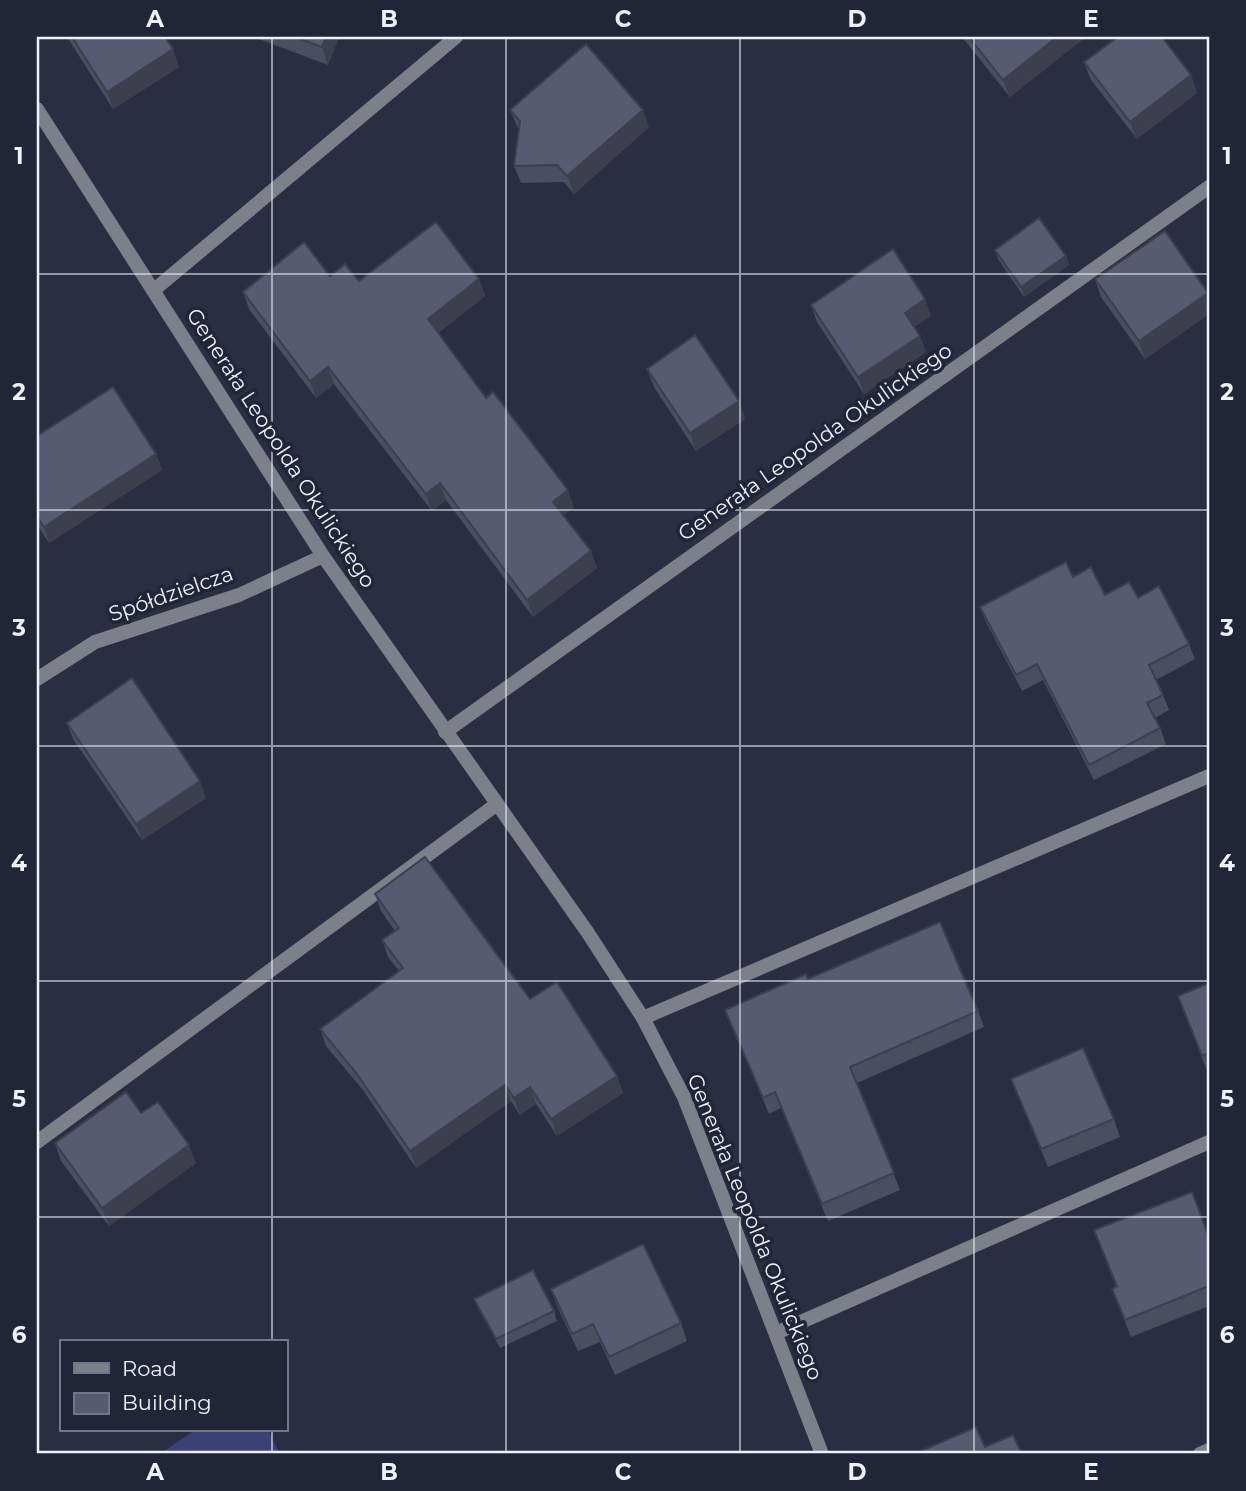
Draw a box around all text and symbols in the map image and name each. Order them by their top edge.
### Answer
text: A [145,5,164,33]
text: B [380,5,398,33]
text: C [615,5,632,33]
text: D [848,5,867,33]
text: E [1083,5,1099,33]
text: 1 [14,142,24,170]
text: 1 [1222,142,1232,170]
street label: Generała Leopolda Okulickiego [182,303,381,592]
street label: Generała Leopolda Okulickiego [673,337,956,546]
text: 2 [12,378,26,406]
text: 2 [1220,378,1234,406]
street label: Spółdzielcza [105,561,236,626]
text: 3 [11,614,26,642]
text: 3 [1219,614,1234,642]
text: 4 [11,849,27,877]
text: 4 [1219,849,1235,877]
street label: Generała Leopolda Okulickiego [682,1070,829,1384]
text: 5 [12,1085,26,1113]
text: 5 [1220,1085,1234,1113]
text: 6 [12,1321,27,1349]
text: 6 [1220,1321,1235,1349]
legend [60,1340,287,1432]
text: Road [122,1356,177,1381]
text: Building [122,1390,212,1415]
text: A [145,1458,164,1486]
text: B [380,1458,398,1486]
text: C [615,1458,632,1486]
text: D [848,1458,867,1486]
text: E [1083,1458,1099,1486]

